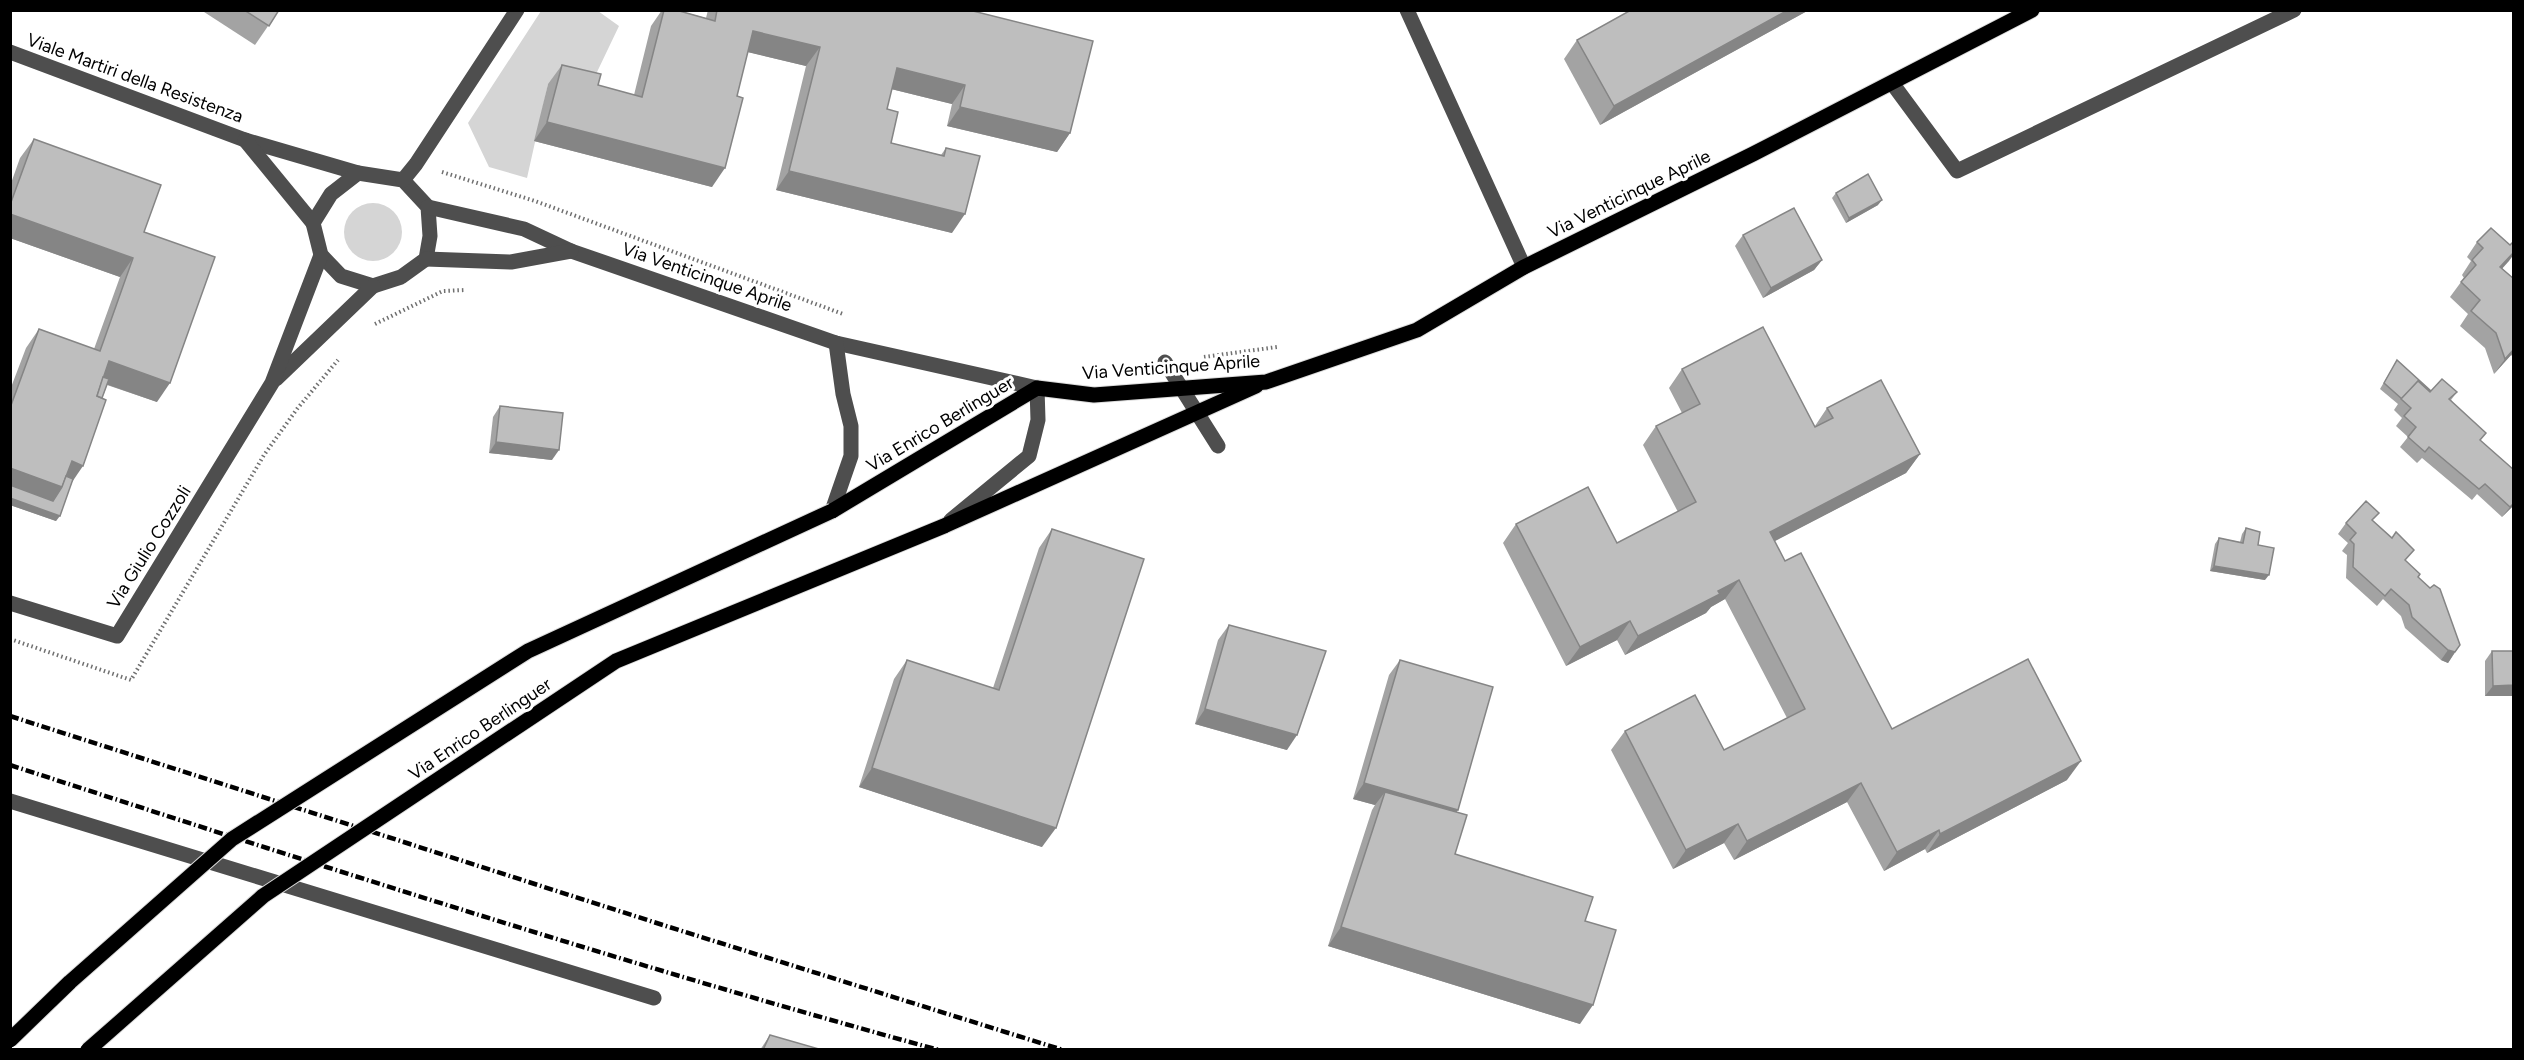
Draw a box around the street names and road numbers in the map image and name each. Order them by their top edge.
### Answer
street label: Viale Martiri della Resistenza [24,29,246,127]
street label: Via Venticinque Aprile [1544,145,1714,243]
street label: Via Venticinque Aprile [619,238,795,317]
street label: Via Venticinque Aprile [1081,350,1261,384]
street label: Via Enrico Berlinguer [863,371,1017,477]
street label: Via Giulio Cozzoli [102,481,196,613]
street label: Via Enrico Berlinguer [404,673,556,785]

